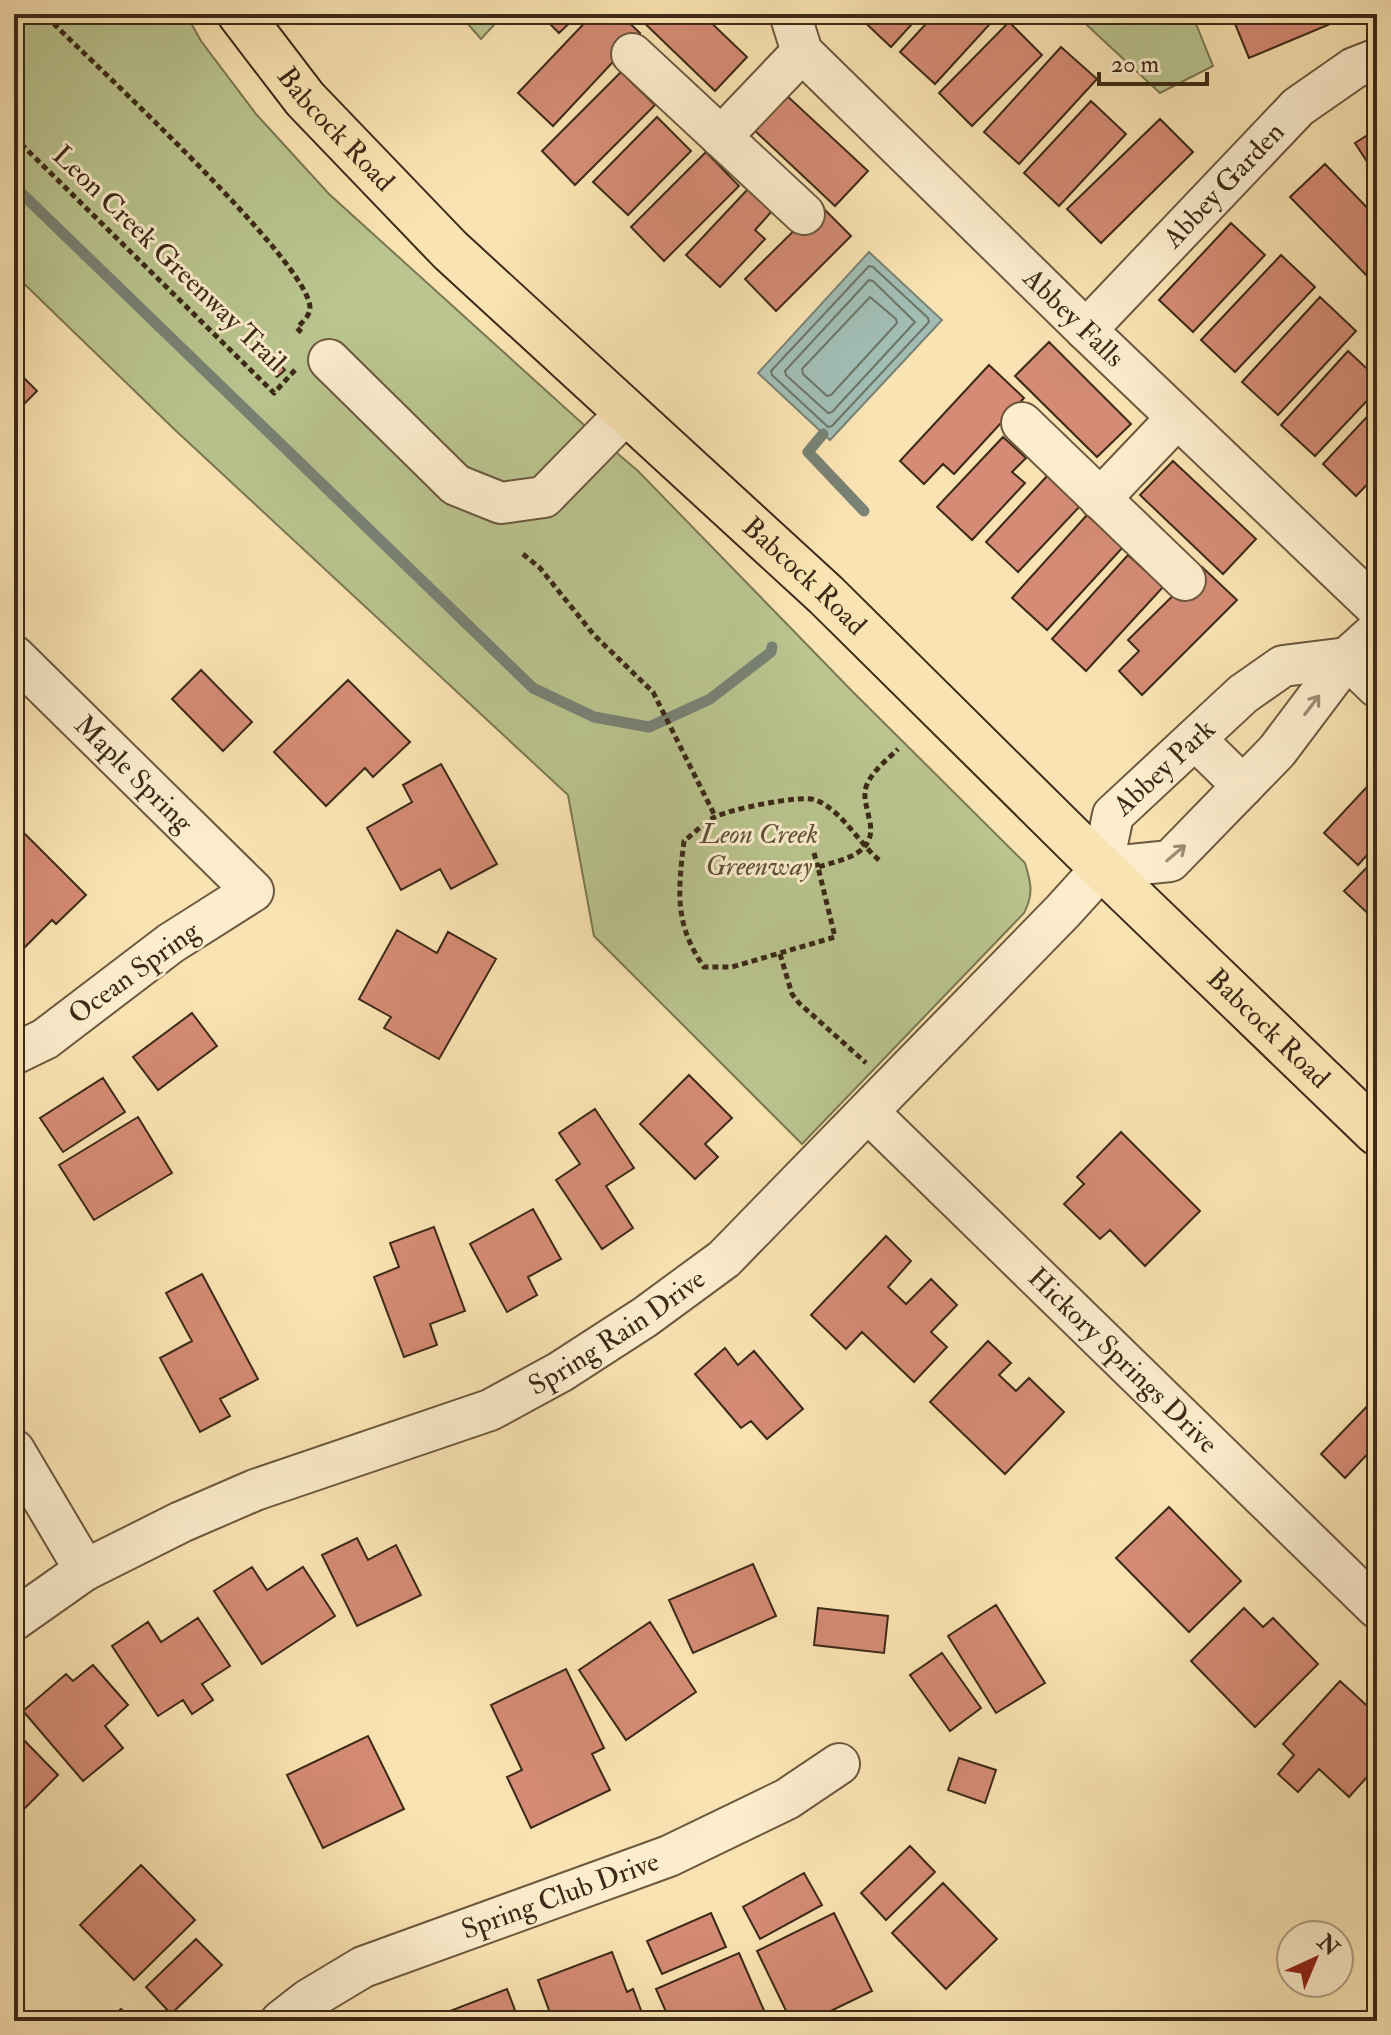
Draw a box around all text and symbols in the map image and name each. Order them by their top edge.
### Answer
scale bar [1099,36,1207,86]
text: 20 m [1111,49,1160,80]
street label: Babcock Road [269,60,402,199]
street label: Abbey Garden [1155,115,1292,256]
street label: Leon Creek Greenway Trail [45,138,293,380]
street label: Abbey Falls [1015,260,1132,375]
street label: Babcock Road [735,510,874,643]
one-way arrow [1304,695,1321,716]
street label: Maple Spring [67,708,201,841]
street label: Abbey Park [1105,711,1223,824]
park label: Leon Creek Greenway [699,817,818,884]
one-way arrow [1165,844,1186,863]
street label: Ocean Spring [62,913,207,1032]
street label: Babcock Road [1200,961,1337,1096]
street label: Hickory Springs Drive [1020,1260,1226,1461]
street label: Spring Rain Drive [522,1261,713,1403]
street label: Spring Club Drive [457,1844,664,1947]
north arrow [1275,1919,1355,1999]
text: N [1311,1928,1345,1962]

